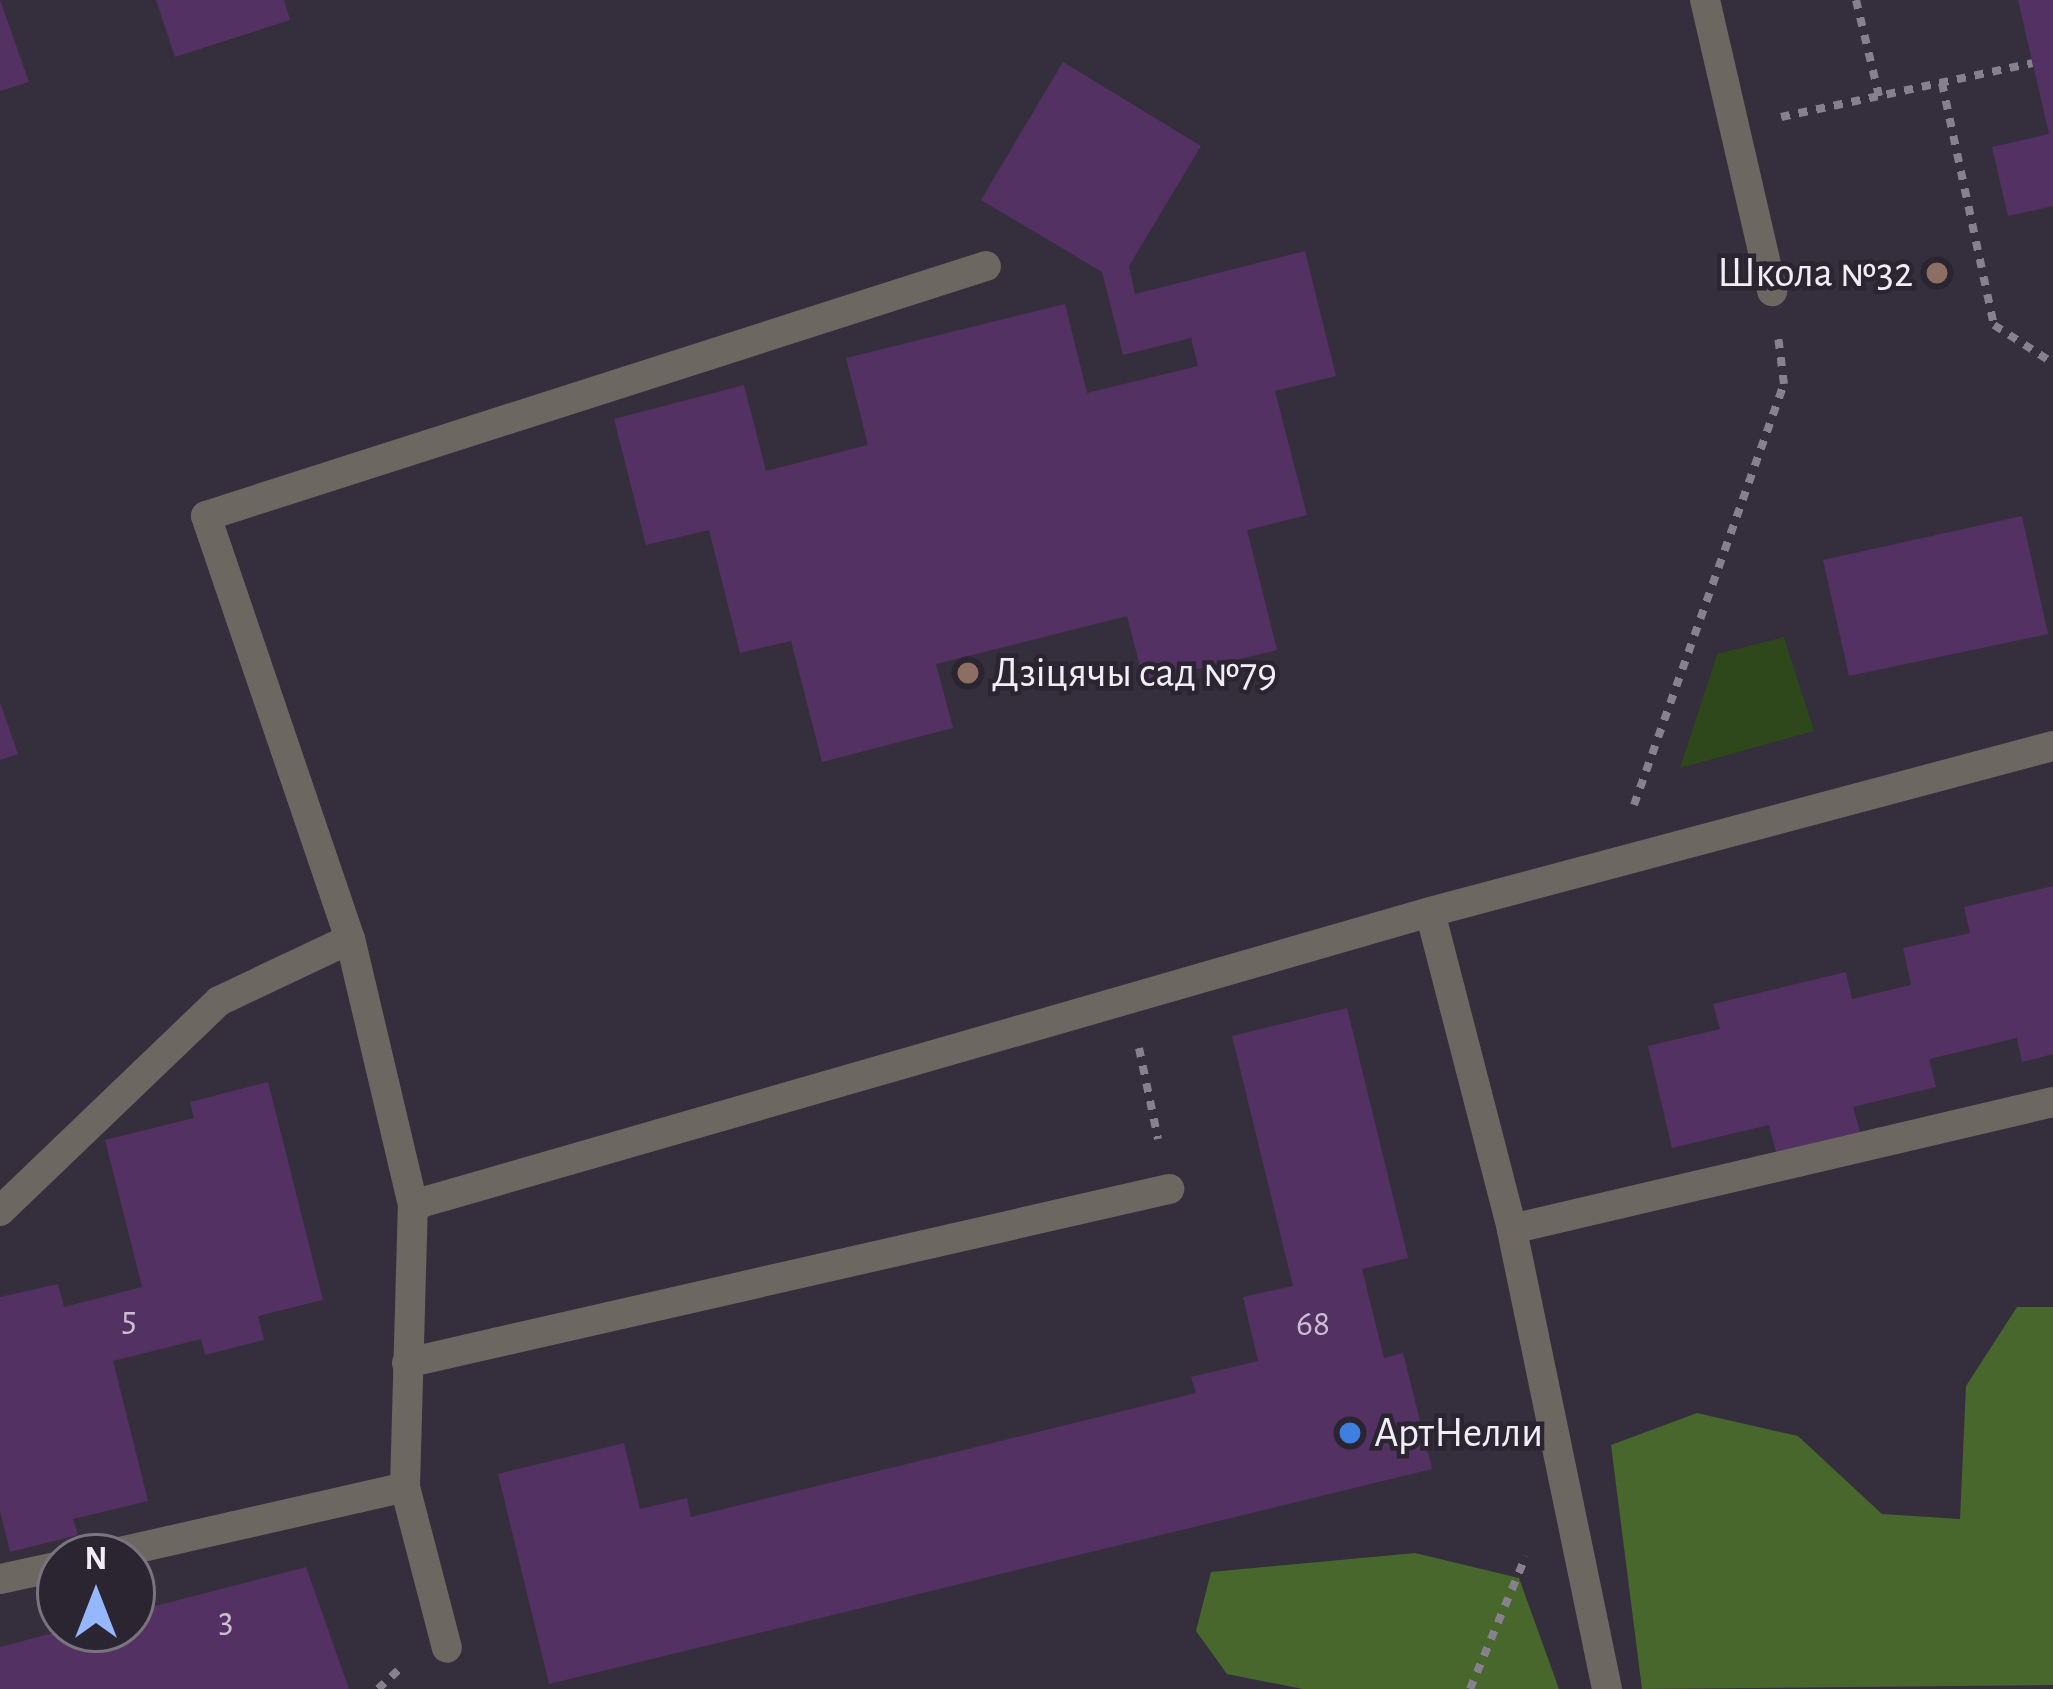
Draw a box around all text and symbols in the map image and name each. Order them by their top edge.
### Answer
place label: Школа №32 [1717,248,1913,298]
marker: Школа №32 [1924,260,1950,286]
place label: Дзіцячы сад №79 [992,648,1277,698]
marker: Дзіцячы сад №79 [955,660,981,686]
house number: 5 [121,1298,137,1342]
house number: 68 [1296,1303,1330,1347]
place label: АртНелли [1374,1408,1543,1458]
marker: АртНелли [1337,1420,1363,1446]
north arrow [36,1533,156,1653]
text: N [85,1543,107,1576]
house number: 3 [219,1599,233,1643]

